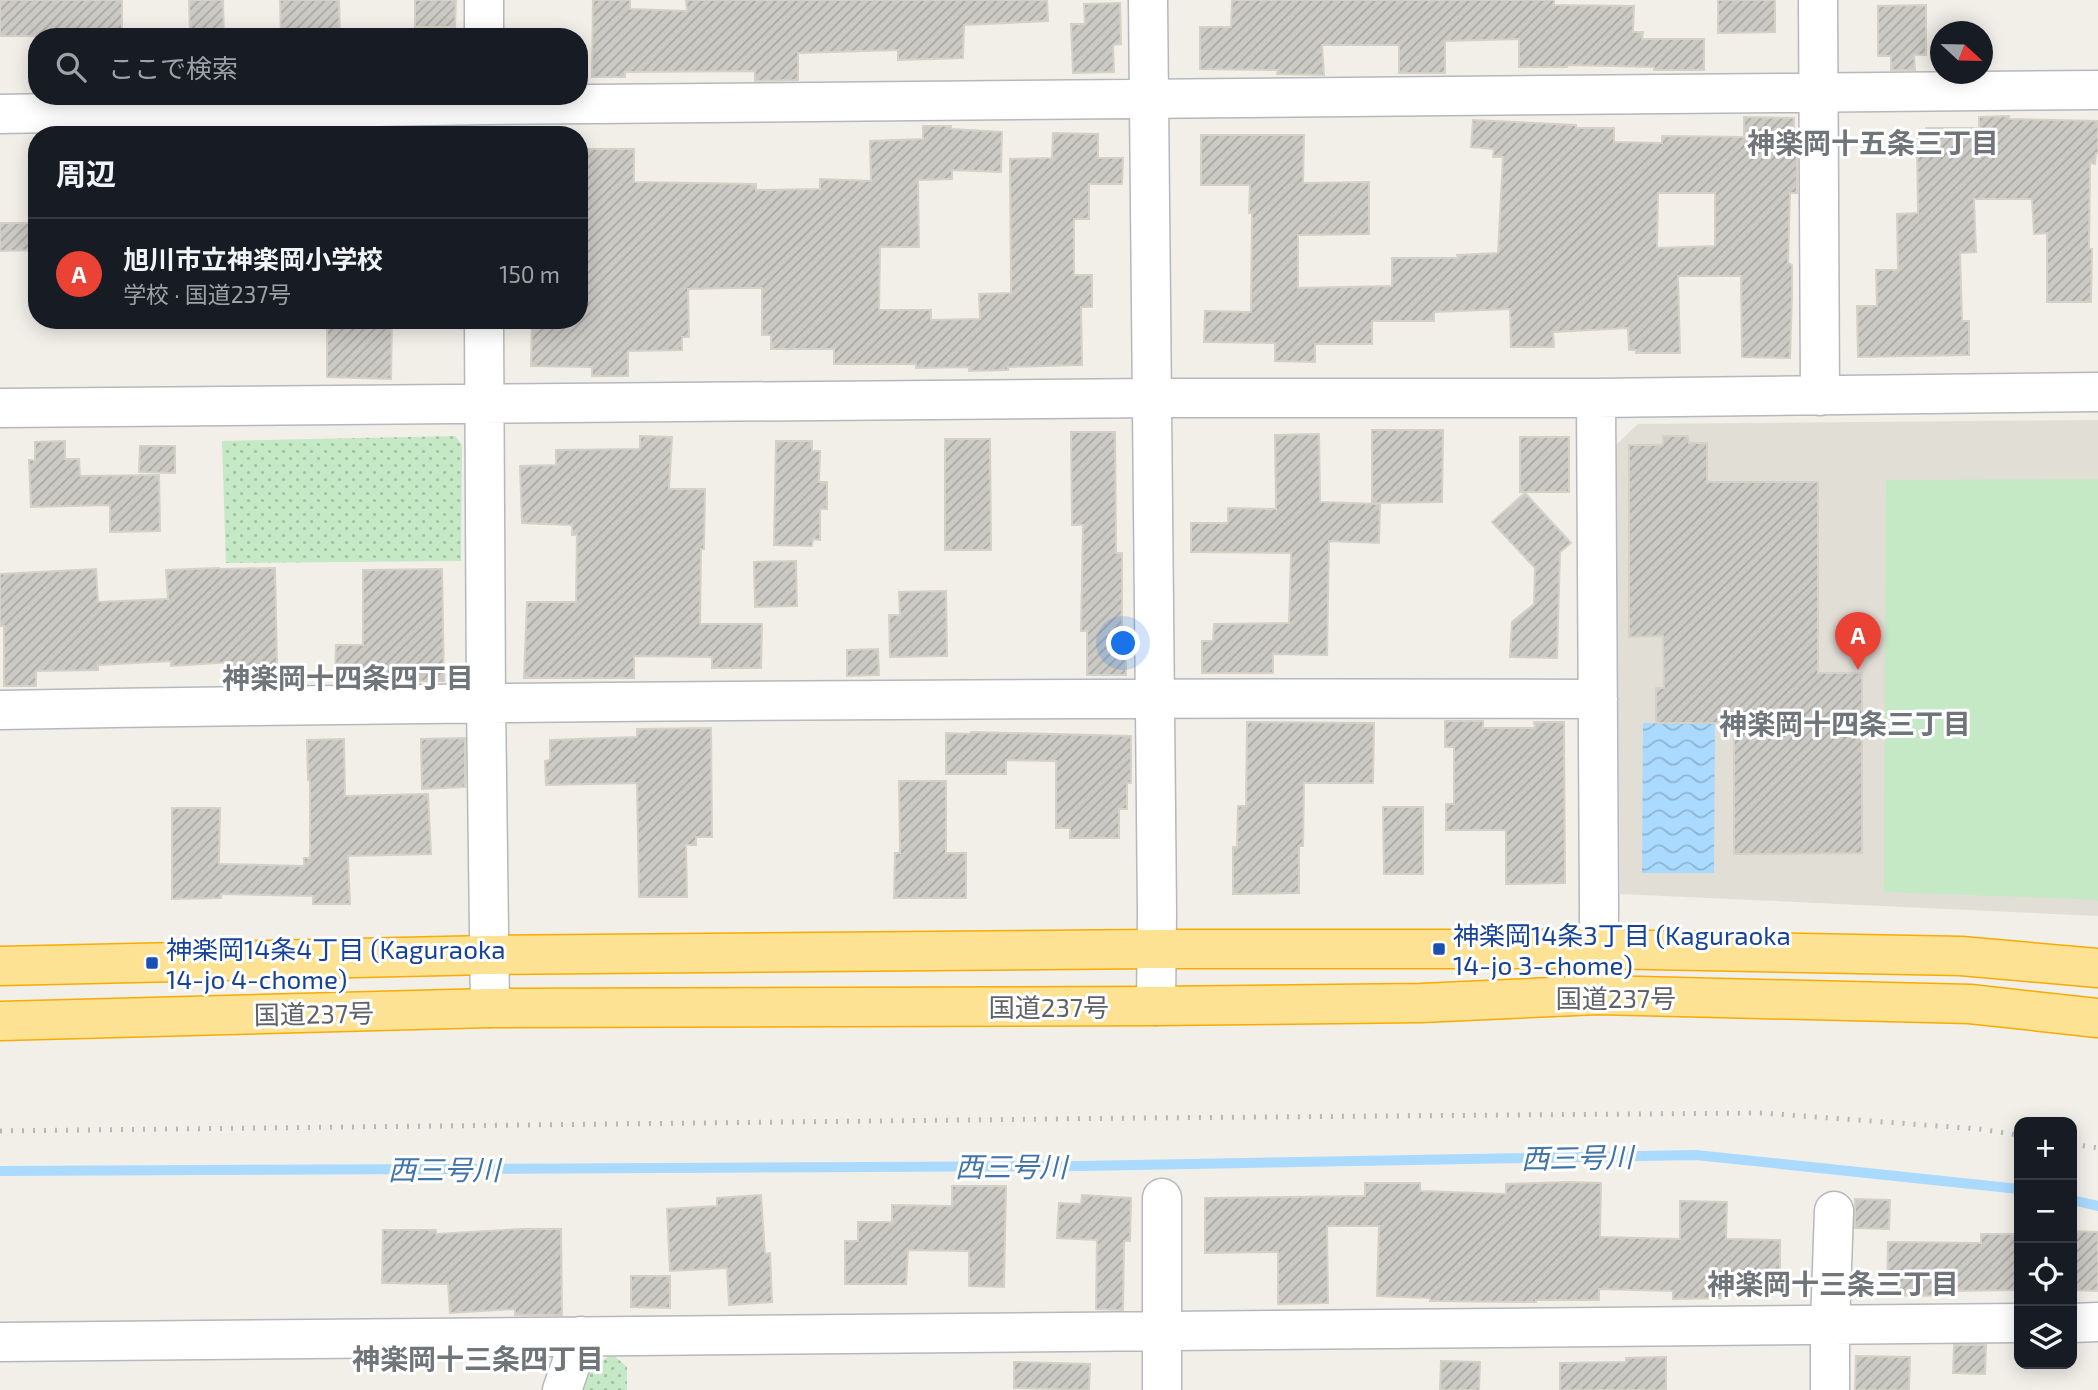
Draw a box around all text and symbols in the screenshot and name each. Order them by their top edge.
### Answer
north arrow [1930,21,1993,84]
search box [28,28,588,105]
icon: search [52,48,90,86]
text: ここで検索 [108,52,238,83]
district label: 神楽岡十五条三丁目 [1747,125,1999,159]
text: 周辺 [56,155,116,191]
text: 旭川市立神楽岡小学校 [123,243,383,274]
text: A [71,260,87,288]
text: 150 m [499,260,560,288]
text: 学校 · 国道237号 [123,280,291,308]
pin: A [1835,612,1881,670]
your location [1106,626,1140,660]
district label: 神楽岡十四条四丁目 [222,660,474,694]
district label: 神楽岡十四条三丁目 [1719,706,1971,740]
place label: 神楽岡14条3丁目 (Kaguraoka 14-jo 3-chome) [1453,919,1791,980]
place label: 神楽岡14条4丁目 (Kaguraoka 14-jo 4-chome) [166,933,505,994]
marker: 神楽岡14条3丁目 (Kaguraoka 14-jo 3-chome) [1431,941,1447,957]
marker: 神楽岡14条4丁目 (Kaguraoka 14-jo 4-chome) [144,955,160,971]
street label: 国道237号 [1556,982,1676,1013]
street label: 国道237号 [989,991,1109,1022]
street label: 国道237号 [254,996,374,1030]
map controls [2014,1117,2077,1369]
button: + [2014,1117,2077,1180]
water label: 西三号川 [1521,1139,1636,1175]
water label: 西三号川 [955,1149,1070,1183]
water label: 西三号川 [388,1152,503,1186]
button: − [2014,1180,2077,1243]
button: locate [2014,1243,2077,1306]
district label: 神楽岡十三条三丁目 [1707,1266,1959,1300]
button: layers [2014,1306,2077,1369]
district label: 神楽岡十三条四丁目 [352,1341,604,1375]

